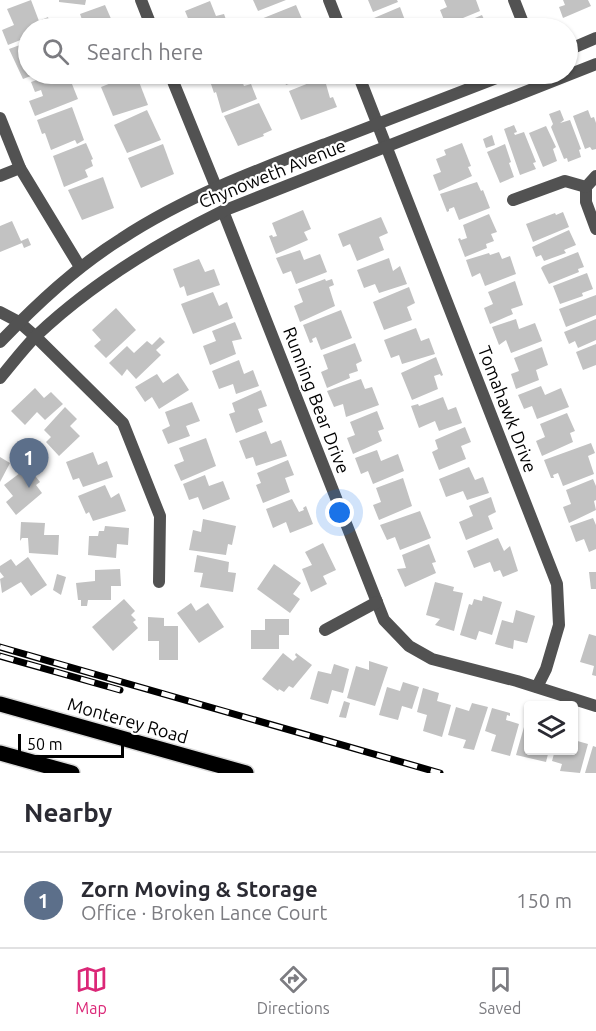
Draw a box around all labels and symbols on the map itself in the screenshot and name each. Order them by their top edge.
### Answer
street label: Chynoweth Avenue [196,134,348,212]
street label: Running Bear Drive [280,324,354,476]
street label: Tomahawk Drive [475,343,541,475]
pin: 1 [9,438,48,488]
your location [325,498,354,527]
street label: Monterey Road [65,693,191,747]
scale bar [18,731,124,758]

